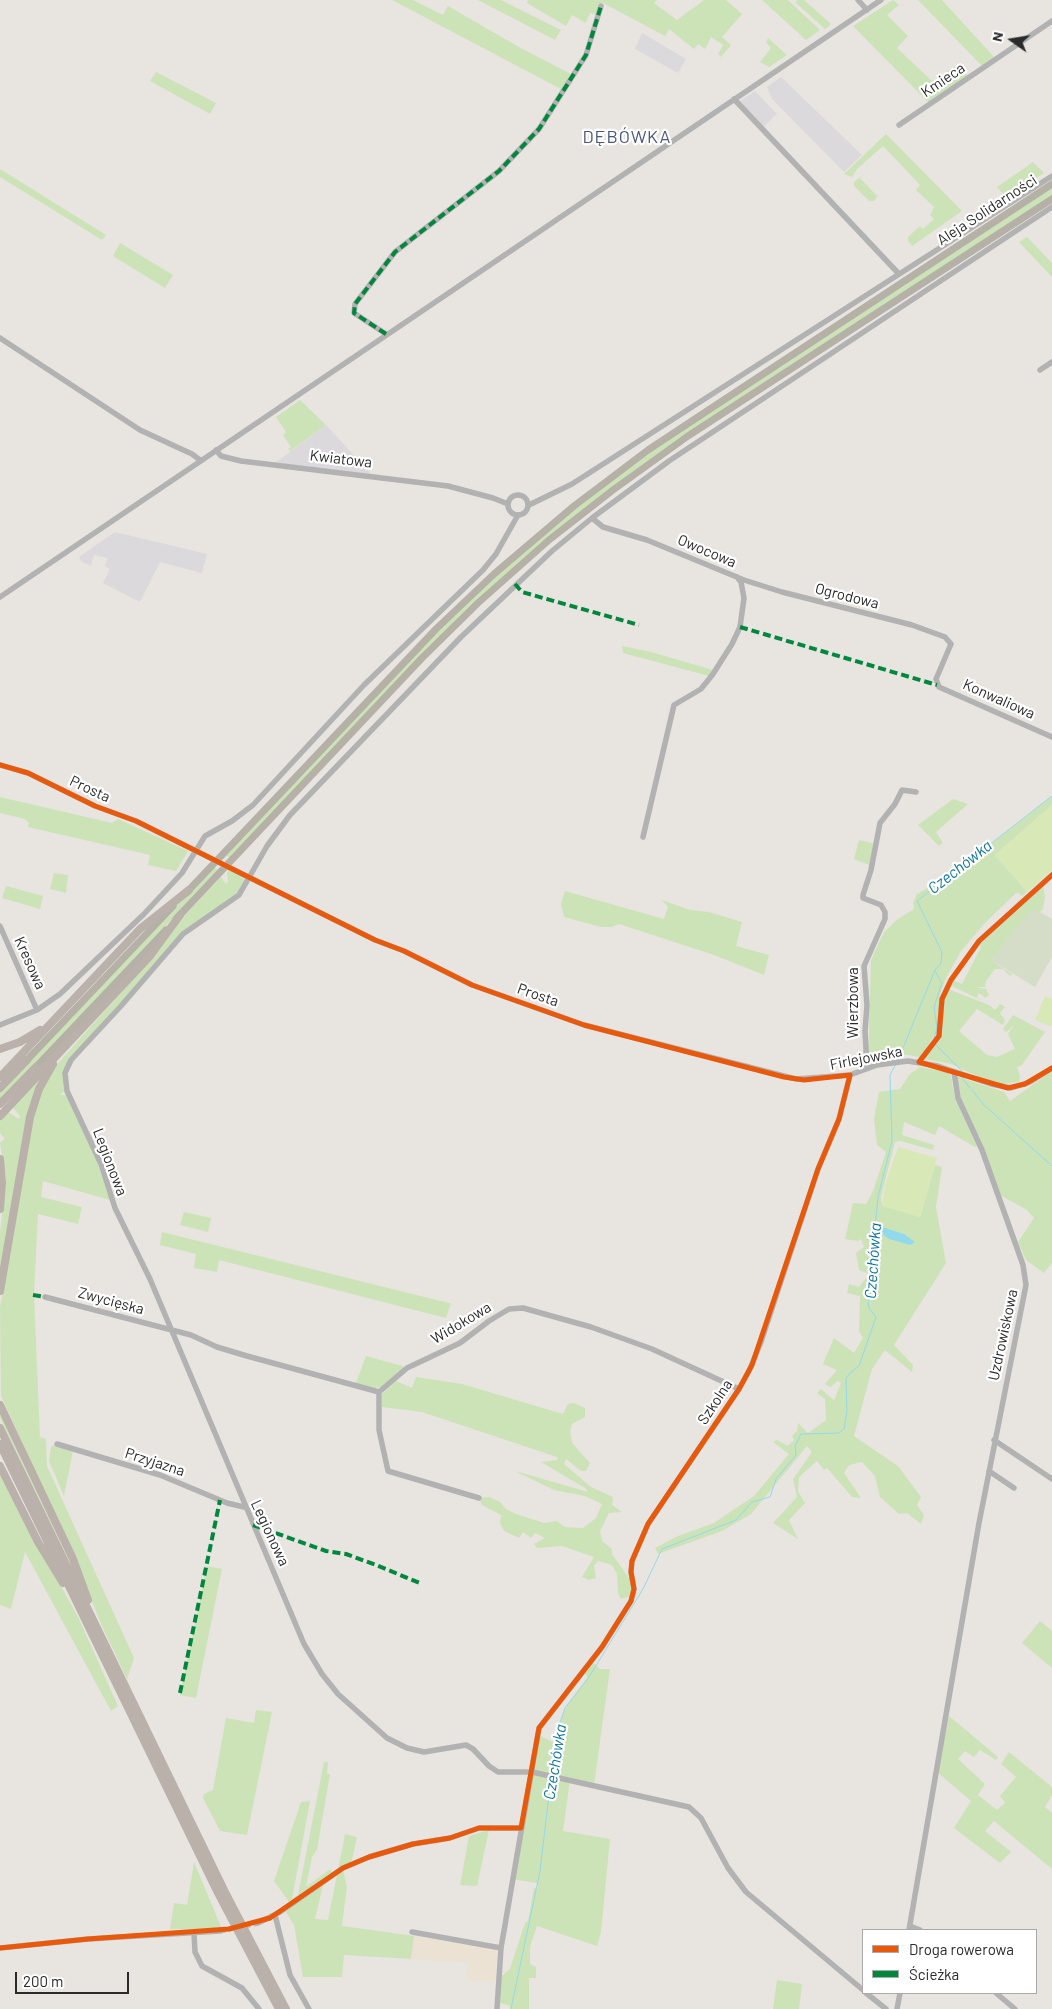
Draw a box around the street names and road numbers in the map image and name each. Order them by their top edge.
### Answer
street label: Kmieca [918,59,968,101]
street label: Aleja Solidarności [934,171,1040,249]
street label: Kwiatowa [309,446,373,472]
street label: Owocowa [675,531,739,571]
street label: Ogrodowa [813,579,881,613]
street label: Konwaliowa [960,675,1038,723]
street label: Prosta [67,772,113,806]
street label: Kresowa [10,934,50,992]
street label: Wierzbowa [844,967,862,1039]
street label: Prosta [515,980,561,1010]
street label: Firlejowska [828,1042,904,1074]
street label: Legionowa [89,1126,131,1198]
street label: Zwycięska [76,1284,146,1318]
street label: Uzdrowiskowa [985,1288,1021,1382]
street label: Widokowa [428,1298,494,1348]
street label: Szkolna [694,1376,736,1428]
street label: Przyjazna [123,1444,187,1480]
street label: Legionowa [247,1497,293,1569]

